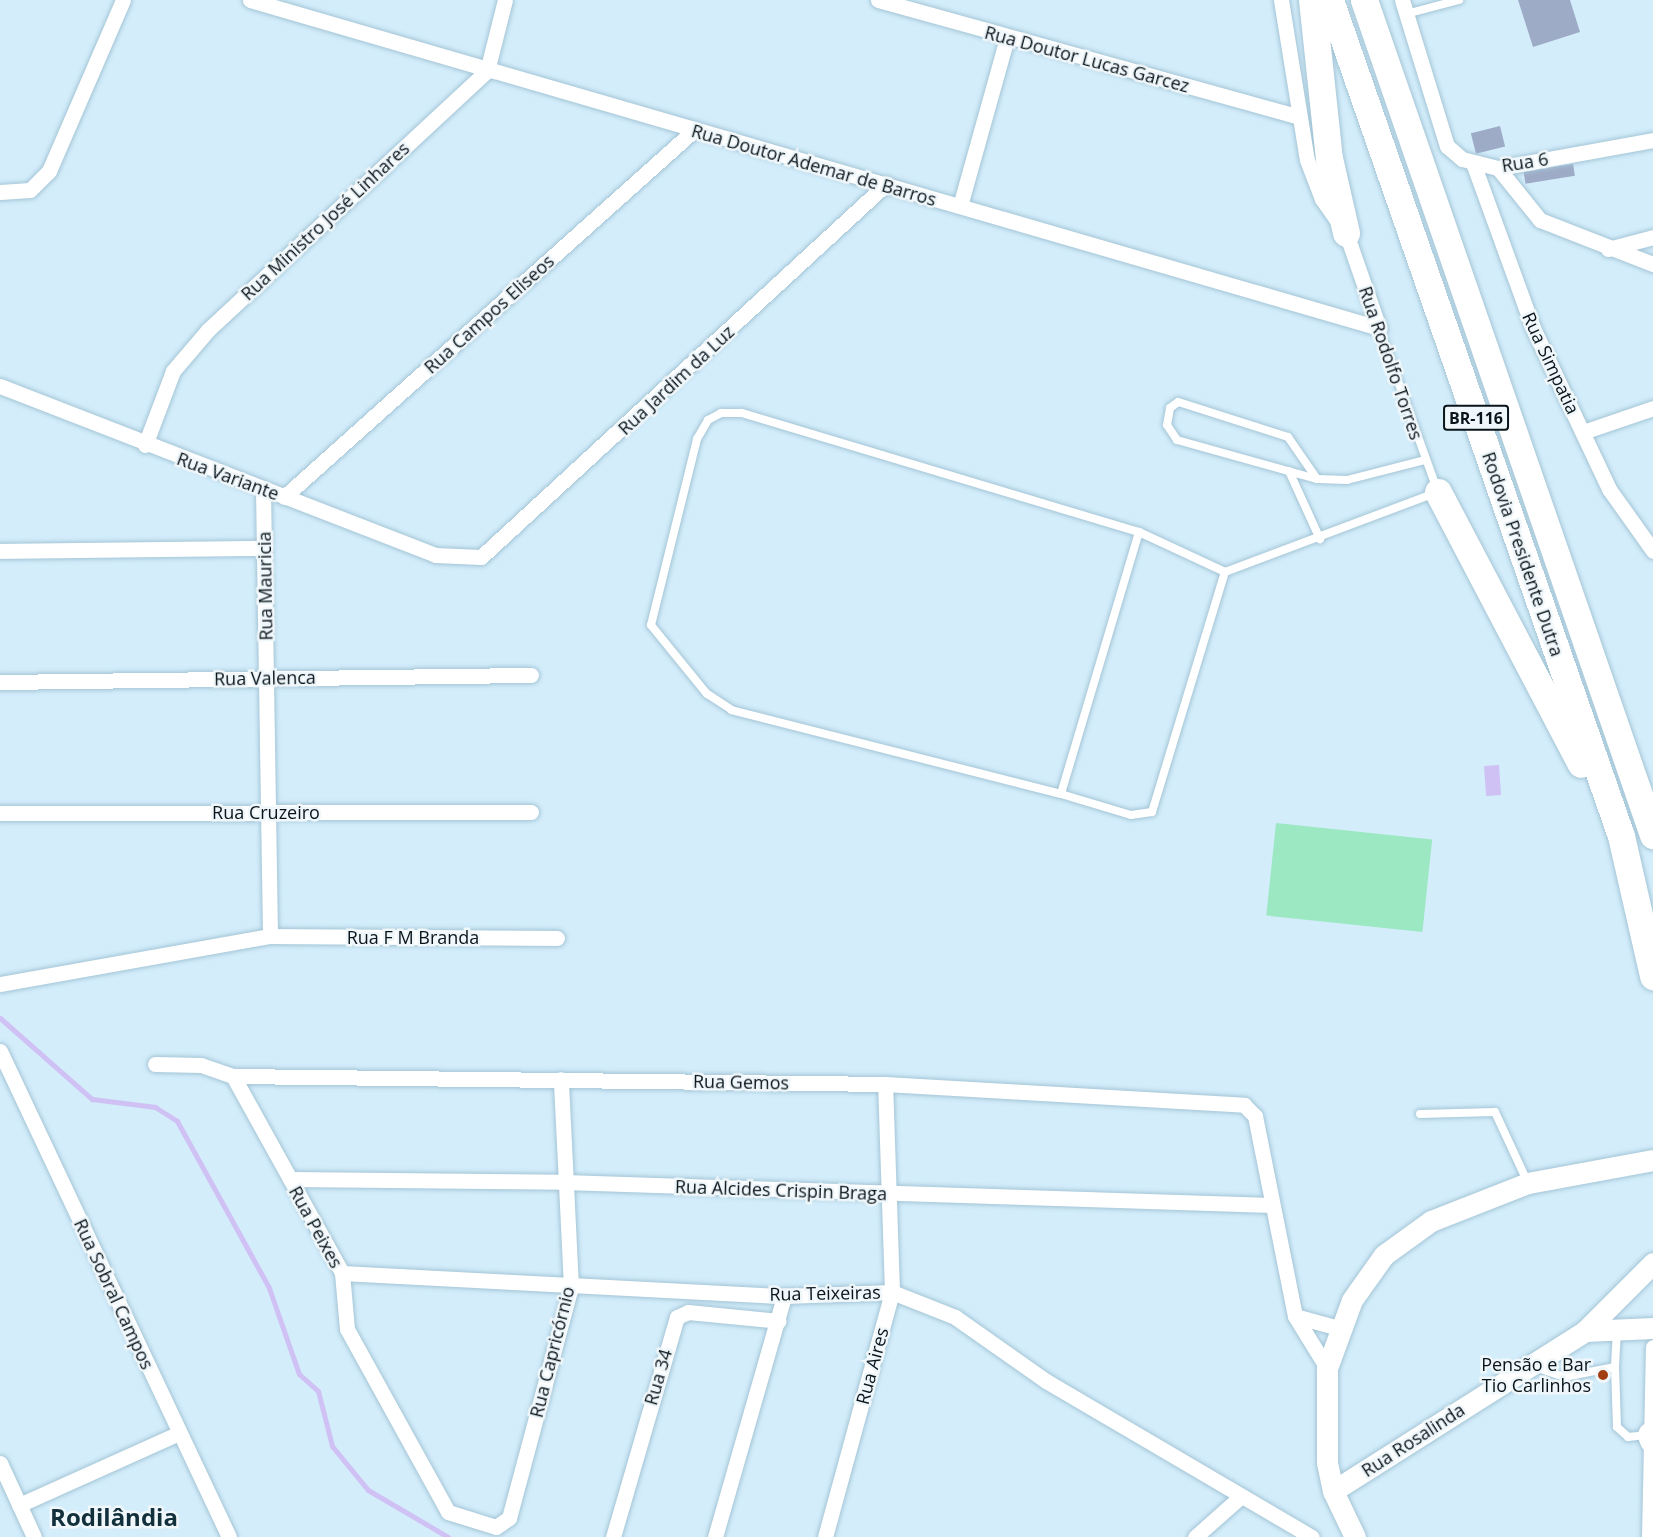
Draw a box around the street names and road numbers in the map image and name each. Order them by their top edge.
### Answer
street label: Rua Doutor Lucas Garcez [982,21,1192,97]
street label: Rua Doutor Ademar de Barros [689,120,939,210]
street label: Rua Ministro José Linhares [236,137,414,305]
street label: Rua 6 [1500,148,1550,176]
street label: Rua Campos Eliseos [420,250,558,378]
street label: Rua Rodolfo Torres [1355,283,1427,443]
street label: Rua Simpatia [1518,309,1584,417]
street label: Rua Jardim da Luz [614,321,738,439]
road number: BR-116 [1443,405,1509,431]
street label: Rua Variante [174,448,282,504]
street label: Rodovia Presidente Dutra [1478,449,1568,659]
street label: Rua Mauricia [253,531,277,641]
street label: Rua Valenca [214,666,316,690]
street label: Rua Cruzeiro [212,801,320,823]
street label: Rua F M Branda [347,926,479,948]
street label: Rua Gemos [693,1070,789,1094]
street label: Rua Alcides Crispin Braga [675,1176,887,1204]
street label: Rua Peixes [285,1182,347,1272]
street label: Rua Sobral Campos [70,1215,158,1373]
street label: Rua Teixeiras [769,1281,881,1305]
street label: Rua Capricórnio [525,1284,579,1420]
street label: Rua Aires [851,1325,893,1407]
street label: Rua 34 [640,1346,676,1408]
street label: Rua Rosalinda [1357,1399,1469,1481]

